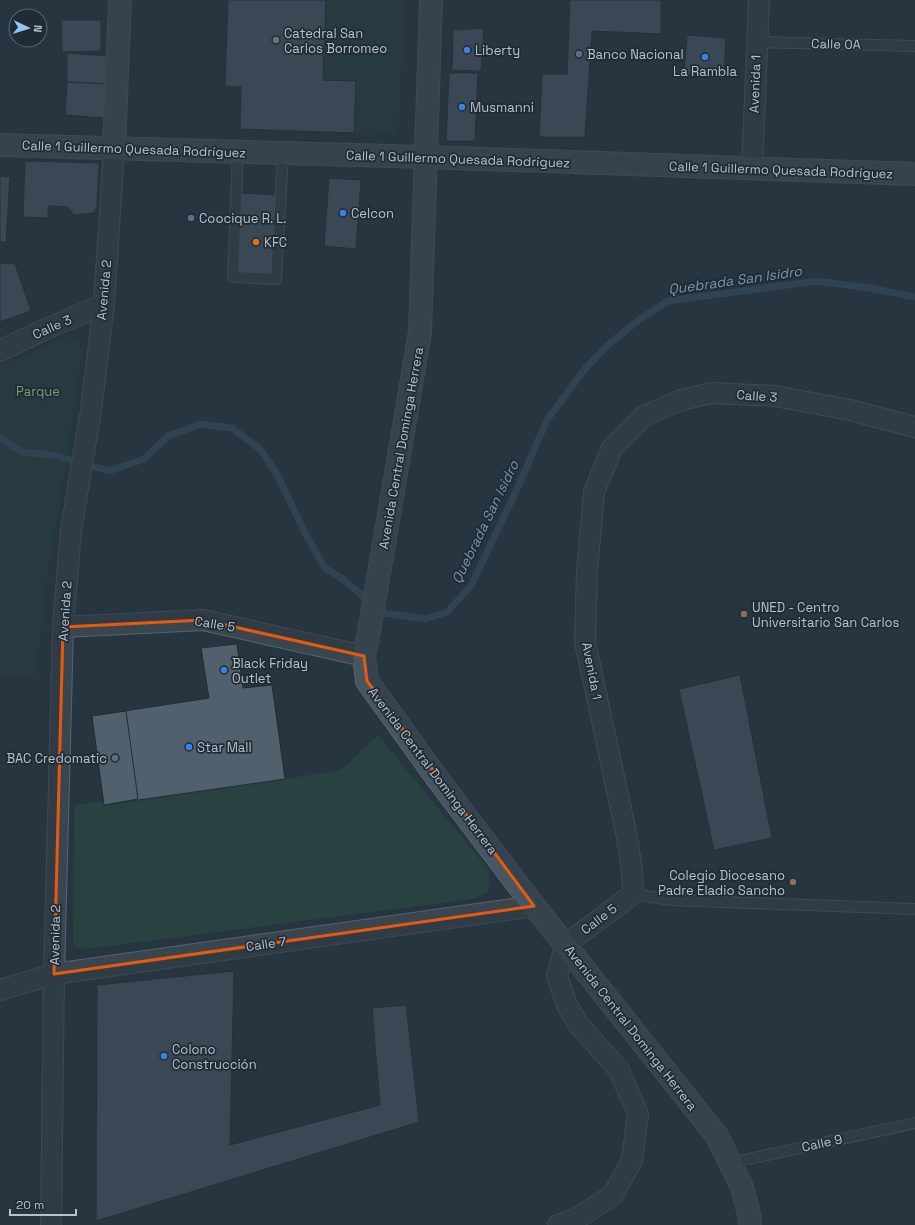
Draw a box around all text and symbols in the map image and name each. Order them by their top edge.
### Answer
north arrow [8,8,48,48]
text: N [31,25,45,33]
place label: Catedral San Carlos Borromeo [284,25,387,57]
marker: Catedral San Carlos Borromeo [271,35,281,45]
street label: Calle 0A [811,35,861,53]
place label: Liberty [475,42,520,59]
marker: Liberty [462,45,472,55]
place label: Banco Nacional [587,46,684,63]
marker: Banco Nacional [574,49,584,59]
marker: La Rambla [700,52,710,62]
street label: Avenida 1 [745,55,765,113]
place label: La Rambla [673,63,737,80]
place label: Musmanni [470,99,534,116]
marker: Musmanni [457,102,467,112]
street label: Calle 1 Guillermo Quesada Rodríguez [22,137,247,161]
street label: Calle 1 Guillermo Quesada Rodríguez [346,147,571,171]
street label: Calle 1 Guillermo Quesada Rodríguez [669,158,894,182]
place label: Celcon [351,205,394,222]
marker: Celcon [338,208,348,218]
place label: Coocique R. L. [199,210,287,227]
marker: Coocique R. L. [186,213,196,223]
place label: KFC [264,234,287,251]
marker: KFC [251,237,261,247]
street label: Avenida 2 [93,259,115,321]
water label: Quebrada San Isidro [667,262,803,298]
street label: Calle 3 [30,311,74,343]
street label: Avenida Central Dominga Herrera [375,345,427,550]
park label: Parque [16,383,60,400]
street label: Calle 3 [736,386,778,406]
water label: Quebrada San Isidro [447,457,523,586]
street label: Avenida 2 [54,580,76,642]
place label: UNED - Centro Universitario San Carlos [752,599,900,631]
marker: UNED - Centro Universitario San Carlos [739,609,749,619]
street label: Calle 5 [193,612,237,636]
street label: Avenida 1 [578,641,606,701]
place label: Black Friday Outlet [232,655,308,687]
marker: Black Friday Outlet [219,665,229,675]
street label: Avenida Central Dominga Herrera [365,684,502,858]
place label: Star Mall [197,739,252,756]
marker: Star Mall [184,742,194,752]
place label: BAC Credomatic [6,750,107,767]
marker: BAC Credomatic [110,753,120,763]
place label: Colegio Diocesano Padre Eladio Sancho [658,867,785,899]
marker: Colegio Diocesano Padre Eladio Sancho [788,877,798,887]
street label: Calle 5 [578,900,621,938]
street label: Avenida 2 [46,904,64,965]
street label: Calle 7 [245,933,287,955]
street label: Avenida Central Dominga Herrera [561,942,701,1114]
place label: Colono Construcción [172,1041,257,1073]
marker: Colono Construcción [159,1051,169,1061]
street label: Calle 9 [800,1130,844,1156]
scale bar [10,1191,76,1217]
text: 20 m [16,1197,44,1213]

